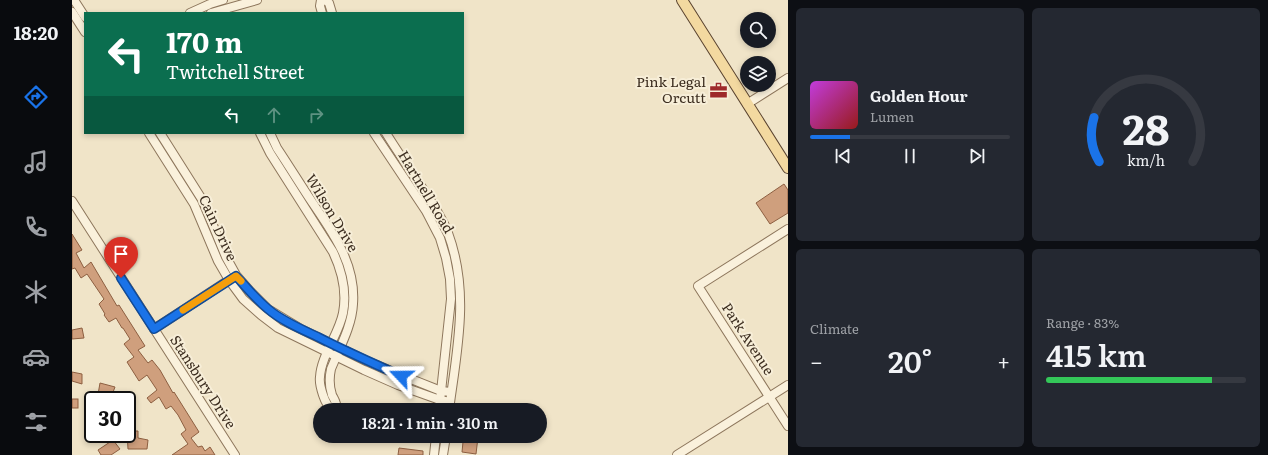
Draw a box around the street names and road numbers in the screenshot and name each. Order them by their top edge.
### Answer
street label: Hartnell Road [394,146,460,237]
street label: Wilson Drive [302,170,364,255]
street label: Cain Drive [195,191,243,264]
street label: Park Avenue [718,298,780,379]
street label: Stansbury Drive [166,331,242,432]

